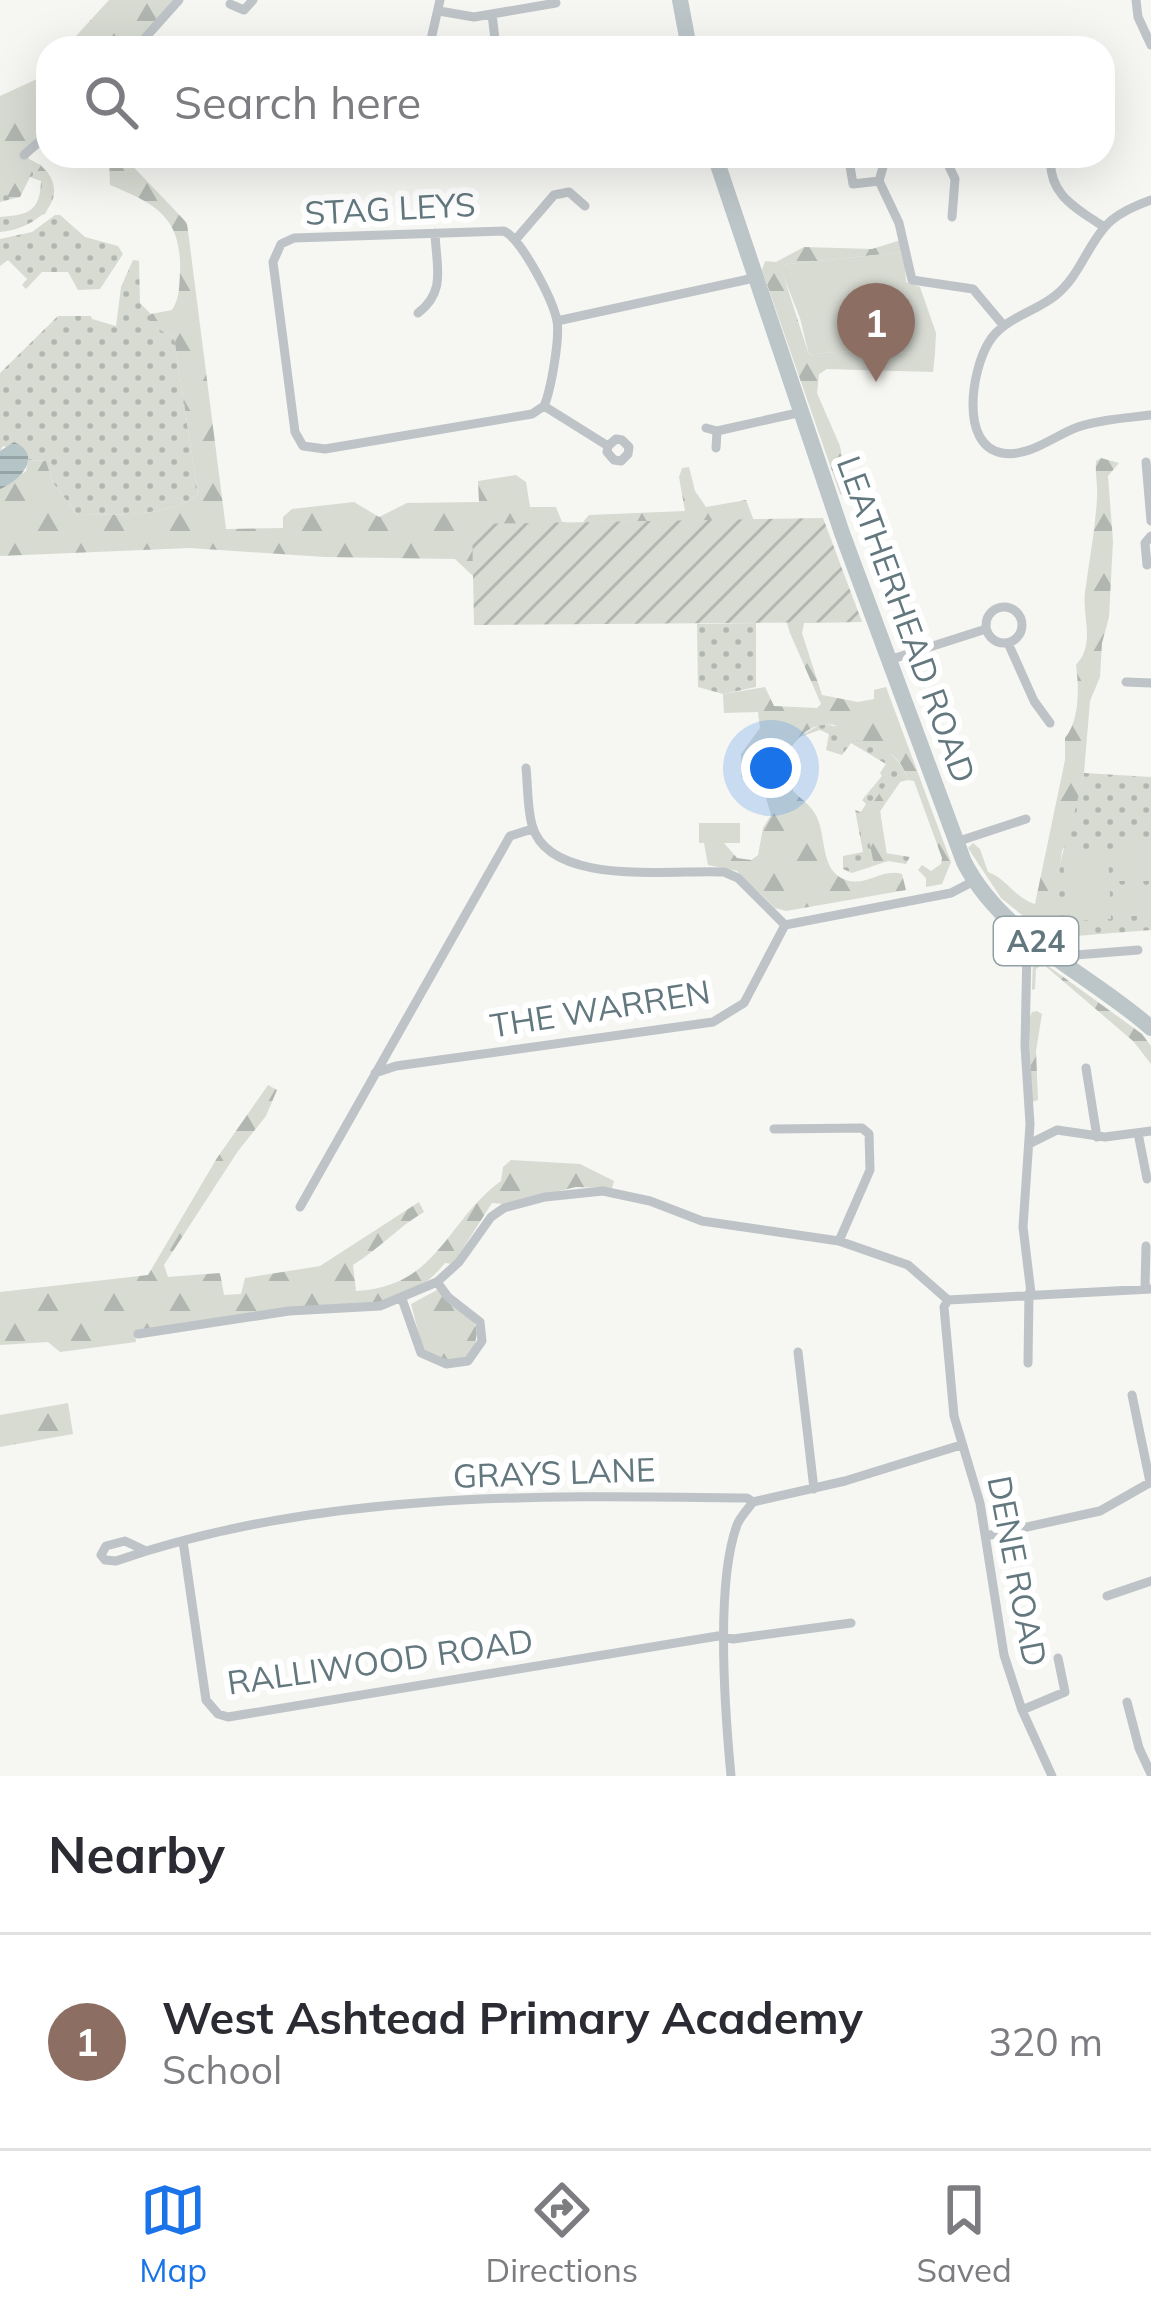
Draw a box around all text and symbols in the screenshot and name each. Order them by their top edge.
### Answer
search box [36,36,1115,168]
icon: search [78,69,144,135]
text: Search here [174,74,421,130]
street label: STAG LEYS [304,183,476,233]
pin: 1 [837,283,915,382]
street label: LEATHERHEAD ROAD [829,450,985,788]
your location [741,738,801,798]
road number: A24 [994,917,1078,965]
street label: THE WARREN [487,970,713,1046]
street label: GRAYS LANE [452,1448,656,1496]
street label: DENE ROAD [979,1472,1057,1670]
street label: RALLIWOOD ROAD [225,1619,535,1703]
text: Nearby [48,1822,225,1886]
text: West Ashtead Primary Academy [162,1989,863,2045]
text: 1 [75,2017,99,2066]
text: 320 m [988,2017,1103,2066]
text: School [162,2045,282,2094]
tab: Map [139,2177,207,2290]
tab: Directions [486,2177,638,2290]
tab: Saved [917,2177,1012,2290]

